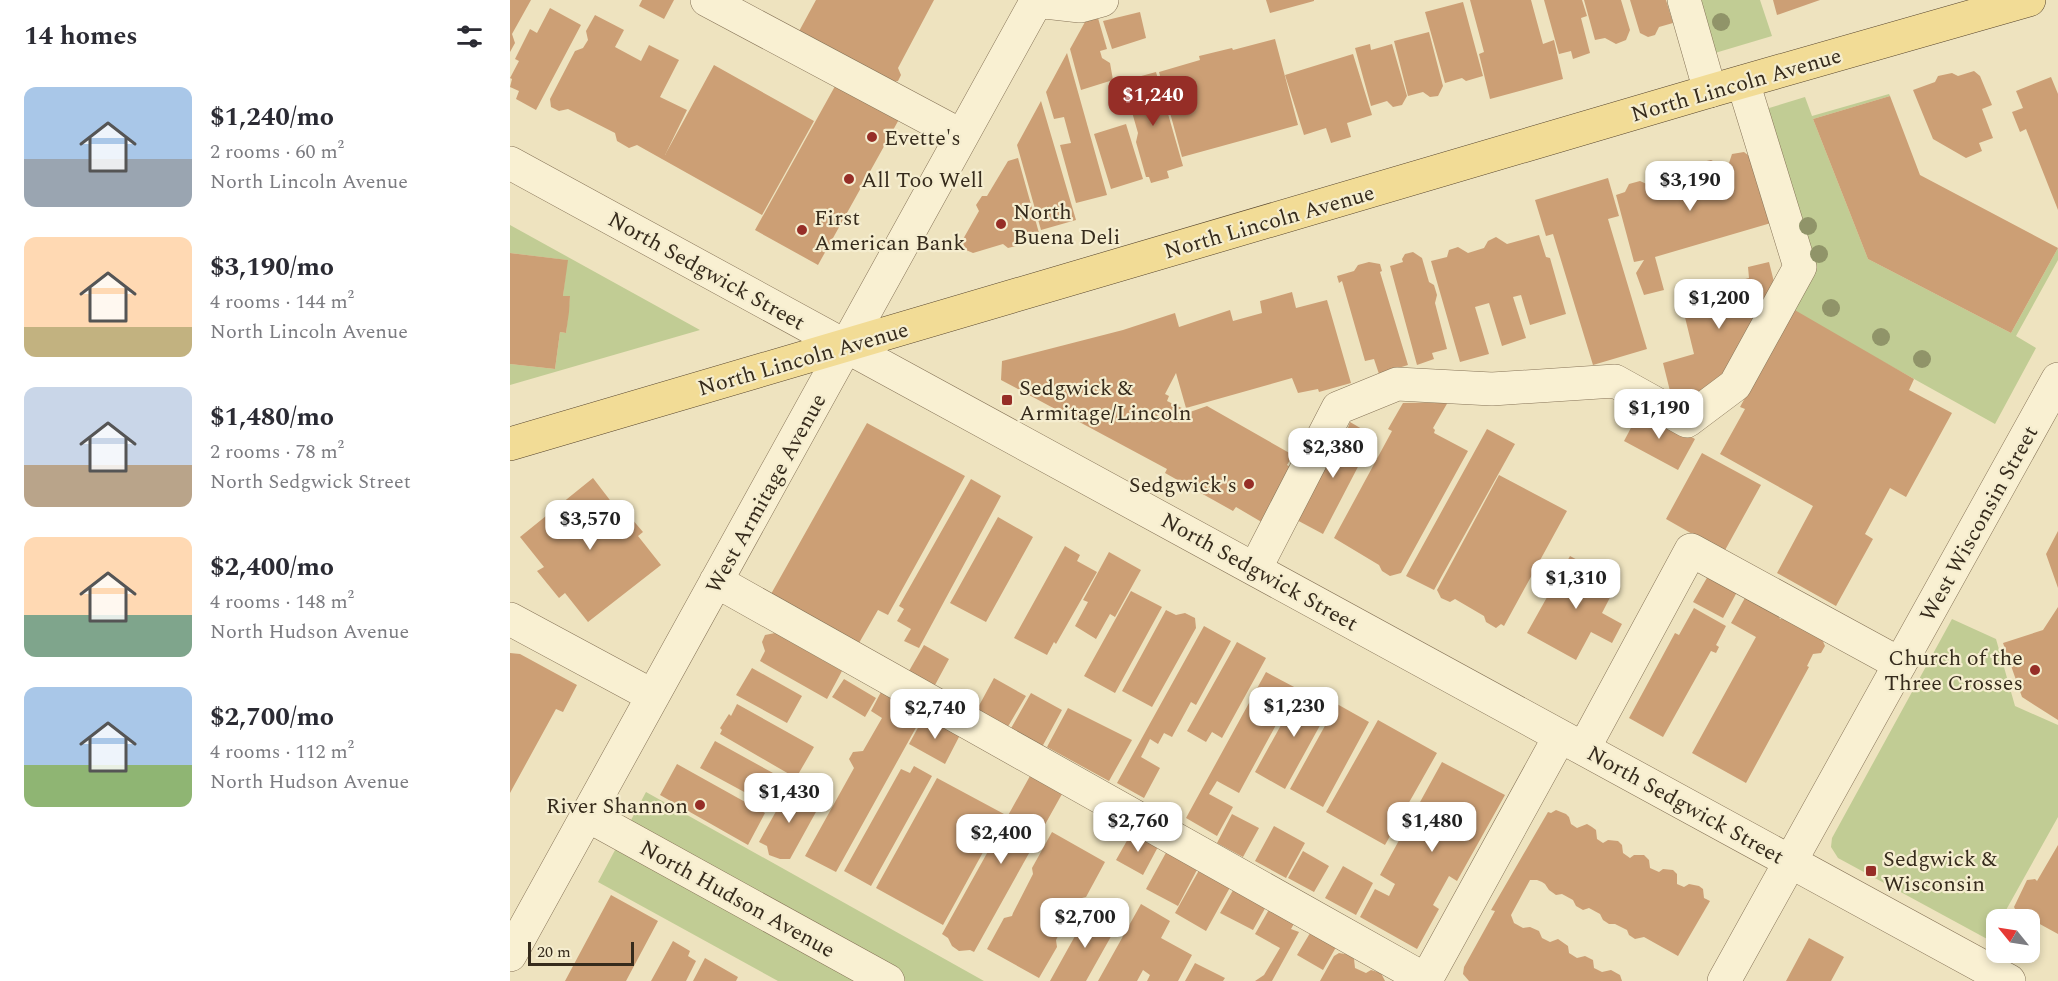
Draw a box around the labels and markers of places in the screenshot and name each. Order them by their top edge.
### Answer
pin: $1,240 [1104,76,1202,127]
place label: Evette's [884,122,961,155]
marker: Evette's [865,130,879,144]
pin: $3,190 [1641,161,1739,212]
place label: All Too Well [861,164,984,197]
marker: All Too Well [842,172,856,186]
place label: North Buena Deli [1013,196,1120,254]
place label: First American Bank [814,202,966,260]
marker: North Buena Deli [994,217,1008,231]
marker: First American Bank [795,223,809,237]
pin: $1,200 [1670,279,1768,330]
place label: Sedgwick & Armitage/Lincoln [1019,372,1192,430]
pin: $1,190 [1610,389,1708,440]
marker: Sedgwick & Armitage/Lincoln [1000,393,1014,407]
pin: $2,380 [1284,428,1382,479]
place label: Sedgwick's [1129,469,1237,502]
marker: Sedgwick's [1242,477,1256,491]
pin: $3,570 [541,500,639,551]
pin: $1,310 [1527,559,1625,610]
place label: Church of the Three Crosses [1884,642,2023,700]
marker: Church of the Three Crosses [2028,663,2042,677]
pin: $1,230 [1245,687,1343,738]
pin: $2,740 [886,689,984,740]
pin: $1,430 [740,773,838,824]
place label: River Shannon [546,790,688,823]
marker: River Shannon [693,798,707,812]
pin: $2,760 [1089,802,1187,853]
pin: $1,480 [1383,802,1481,853]
pin: $2,400 [952,814,1050,865]
place label: Sedgwick & Wisconsin [1883,843,1998,901]
marker: Sedgwick & Wisconsin [1864,864,1878,878]
pin: $2,700 [1036,898,1134,949]

